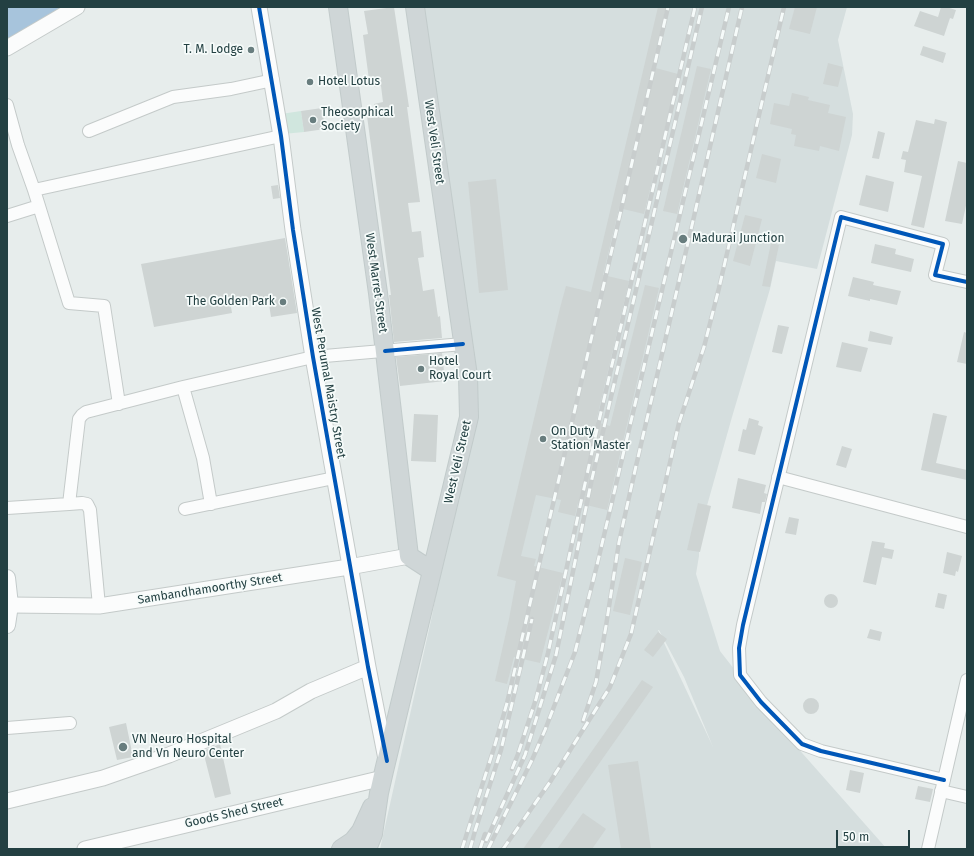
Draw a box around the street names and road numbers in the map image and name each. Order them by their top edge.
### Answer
street label: West Veli Street [421,99,447,185]
street label: West Marret Street [362,232,390,334]
street label: West Perumal Maistry Street [308,306,348,460]
street label: West Veli Street [441,419,475,505]
street label: Sambandhamoorthy Street [137,570,283,608]
street label: Goods Shed Street [183,795,285,831]

